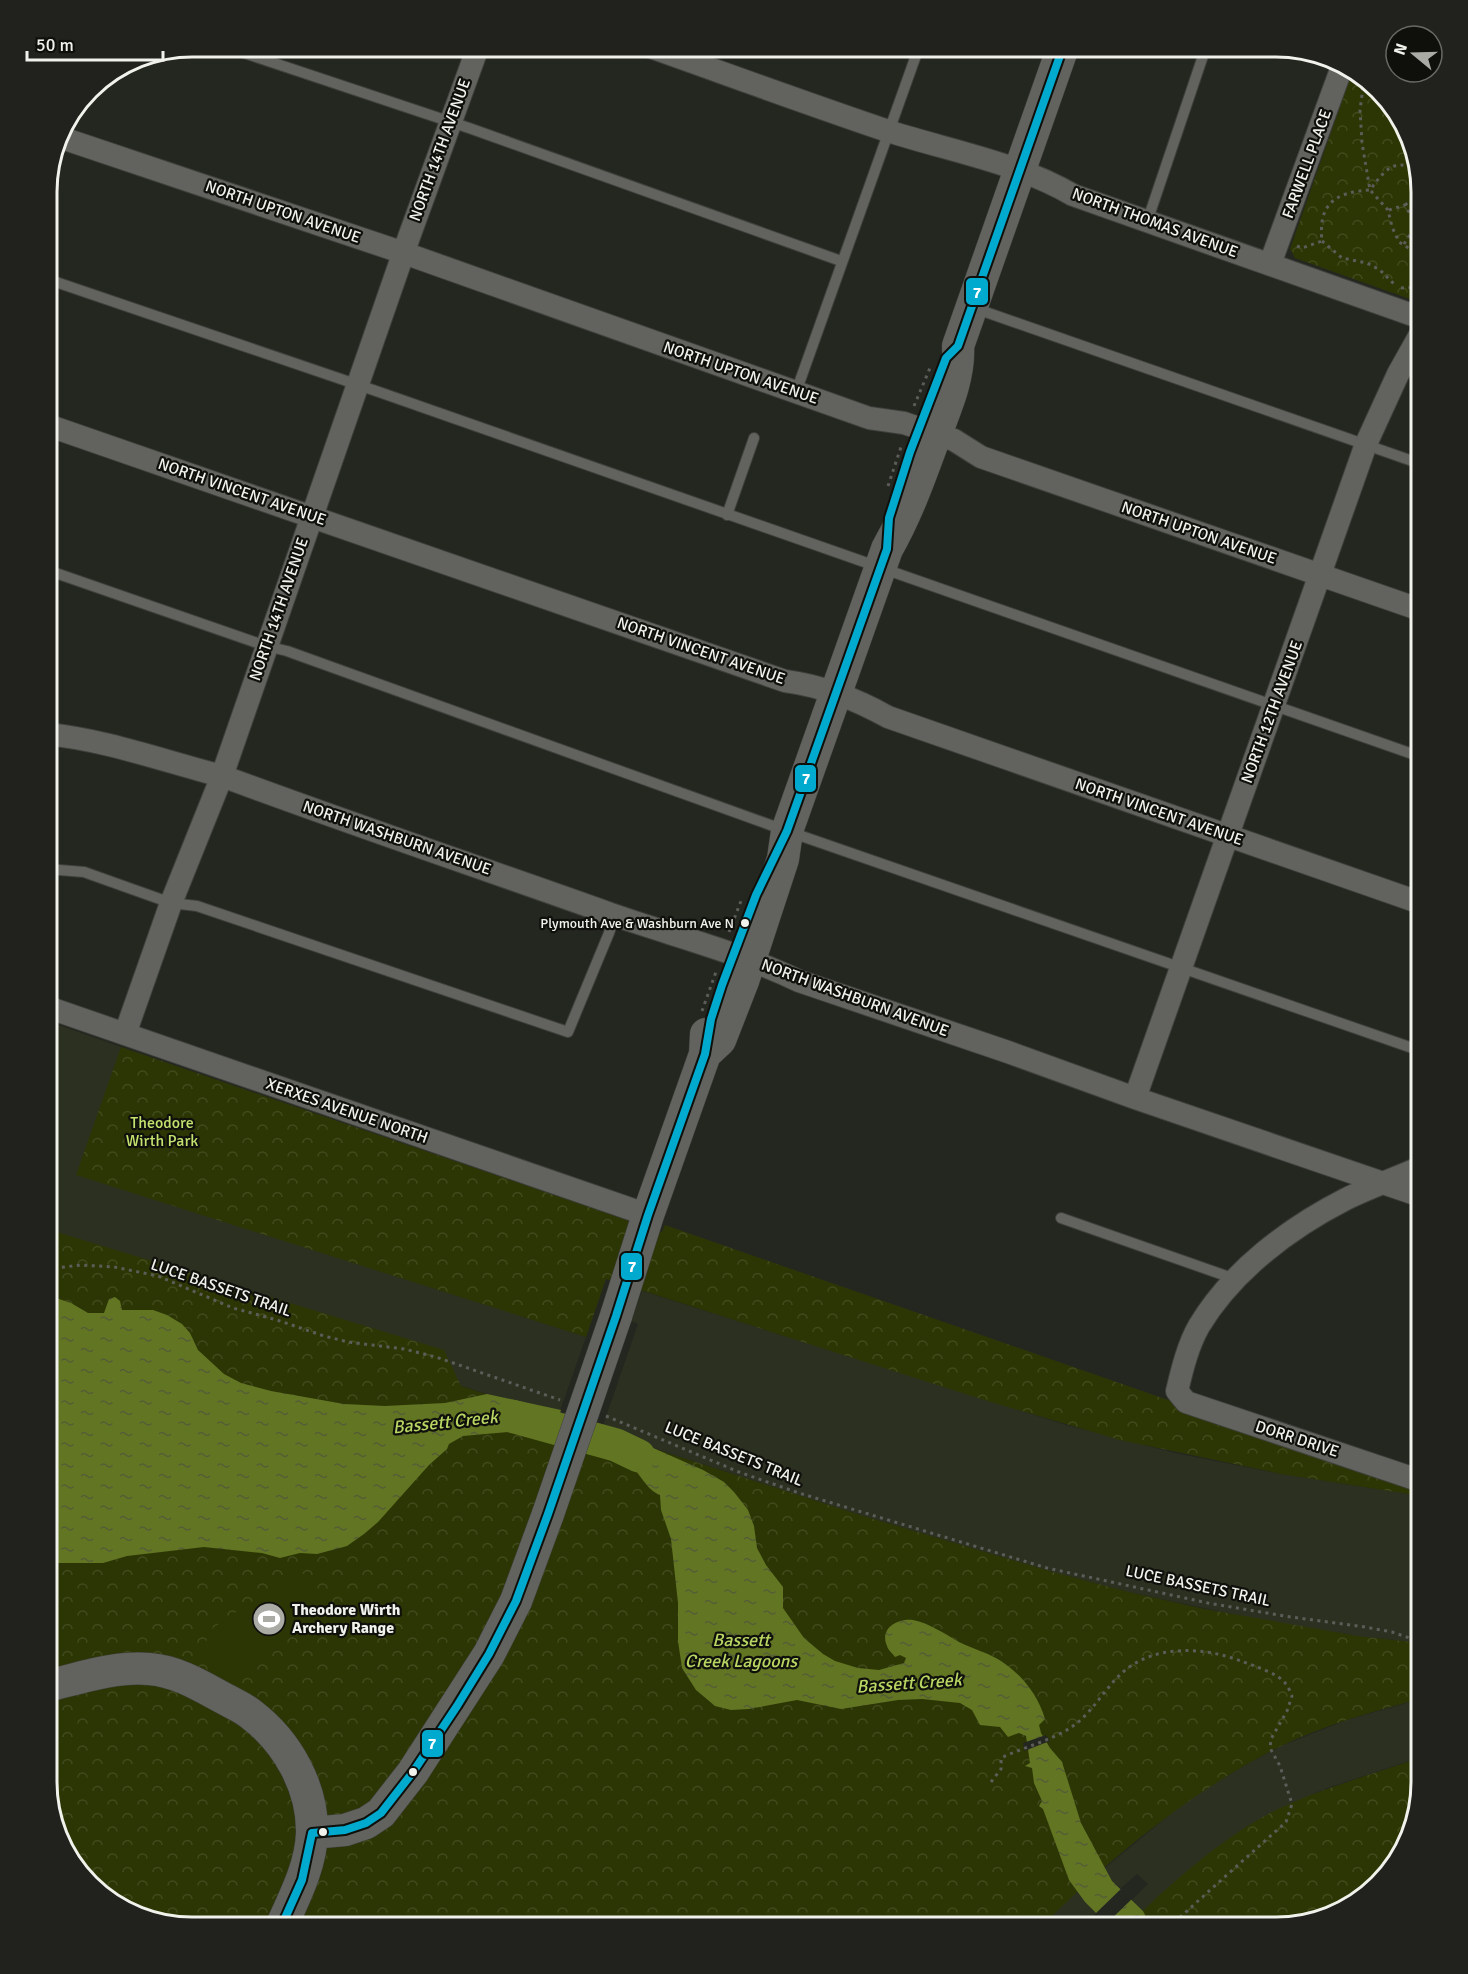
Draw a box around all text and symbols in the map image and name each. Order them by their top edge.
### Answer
scale bar [27,24,164,62]
north arrow [1384,24,1444,84]
text: 50 m [36,34,74,56]
text: N [1389,41,1412,58]
street label: NORTH 14TH AVENUE [405,76,475,224]
street label: FARWELL PLACE [1278,107,1336,221]
street label: NORTH UPTON AVENUE [203,176,363,248]
street label: NORTH THOMAS AVENUE [1069,184,1241,262]
line badge: 7 [965,277,989,306]
text: 7 [973,283,982,303]
street label: NORTH UPTON AVENUE [661,337,821,409]
street label: NORTH VINCENT AVENUE [155,454,329,530]
street label: NORTH UPTON AVENUE [1119,497,1279,569]
street label: NORTH 14TH AVENUE [245,535,313,683]
street label: NORTH VINCENT AVENUE [614,613,788,689]
street label: NORTH 12TH AVENUE [1237,638,1307,786]
line badge: 7 [794,764,817,793]
text: 7 [802,769,811,789]
street label: NORTH VINCENT AVENUE [1072,774,1246,850]
street label: NORTH WASHBURN AVENUE [300,796,494,880]
place label: Plymouth Ave & Washburn Ave N [540,915,734,932]
marker: Plymouth Ave & Washburn Ave N [739,917,751,929]
street label: NORTH WASHBURN AVENUE [759,955,951,1041]
street label: XERXES AVENUE NORTH [263,1074,431,1148]
park label: Theodore Wirth Park [126,1113,198,1151]
line badge: 7 [620,1252,643,1281]
street label: LUCE BASSETS TRAIL [148,1255,294,1321]
text: 7 [628,1257,637,1277]
water label: Bassett Creek [391,1405,501,1438]
street label: DORR DRIVE [1253,1416,1341,1462]
street label: LUCE BASSETS TRAIL [662,1417,806,1491]
street label: LUCE BASSETS TRAIL [1124,1561,1272,1611]
place label: Theodore Wirth Archery Range [292,1600,401,1638]
sports icon: Theodore Wirth Archery Range [251,1601,287,1637]
water label: Bassett Creek Lagoons [685,1629,799,1672]
water label: Bassett Creek [856,1668,964,1698]
line badge: 7 [421,1729,444,1758]
text: 7 [428,1734,437,1754]
unlabelled marker [407,1766,419,1778]
unlabelled marker [317,1826,329,1838]

